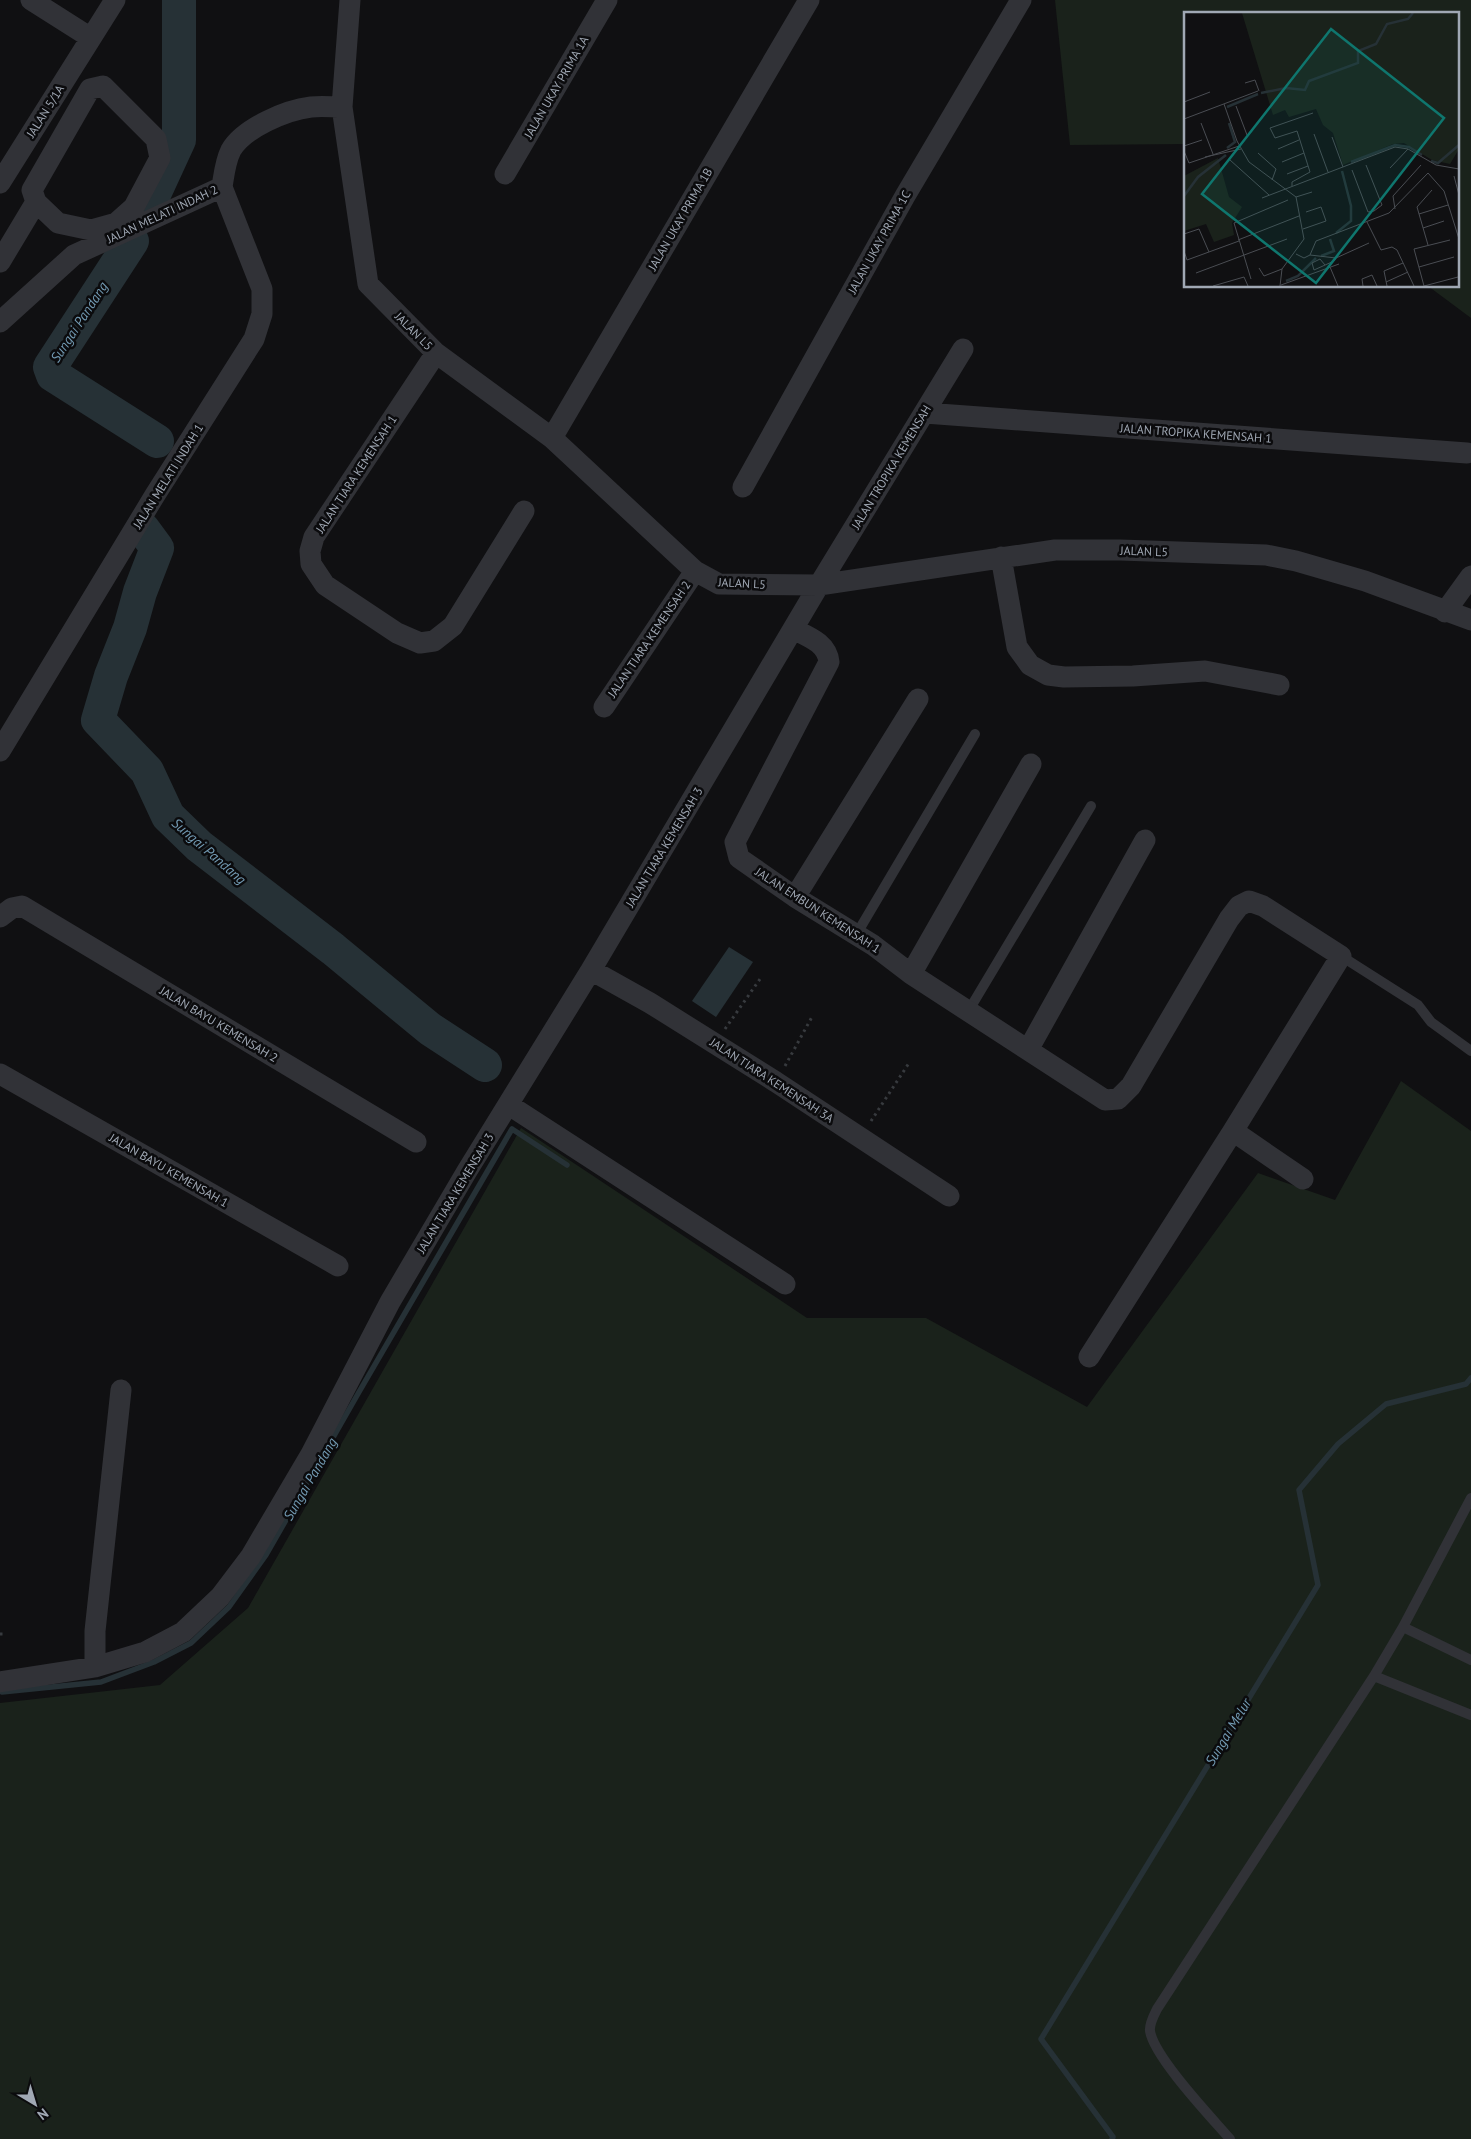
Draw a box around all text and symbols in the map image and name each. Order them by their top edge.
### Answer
inset map [1184,12,1458,288]
street label: JALAN UKAY PRIMA 1A [520,33,591,142]
street label: JALAN 5/1A [22,82,67,141]
street label: JALAN UKAY PRIMA 1B [644,165,715,274]
street label: JALAN MELATI INDAH 2 [103,182,220,247]
street label: JALAN UKAY PRIMA 1C [844,188,914,297]
water label: Sungai Pandang [46,278,112,366]
street label: JALAN L5 [391,308,436,353]
street label: JALAN TROPIKA KEMENSAH [847,402,934,533]
street label: JALAN TIARA KEMENSAH 1 [312,412,400,537]
street label: JALAN TROPIKA KEMENSAH 1 [1119,420,1272,446]
street label: JALAN MELATI INDAH 1 [129,421,206,532]
street label: JALAN L5 [1119,543,1168,559]
street label: JALAN L5 [717,574,766,592]
street label: JALAN TIARA KEMENSAH 2 [604,578,694,701]
street label: JALAN TIARA KEMENSAH 3 [622,784,706,911]
water label: Sungai Pandang [168,814,250,888]
street label: JALAN EMBUN KEMENSAH 1 [752,863,883,956]
street label: JALAN BAYU KEMENSAH 2 [156,982,281,1065]
street label: JALAN TIARA KEMENSAH 3A [707,1034,837,1126]
street label: JALAN BAYU KEMENSAH 1 [106,1129,231,1210]
street label: JALAN TIARA KEMENSAH 3 [413,1130,497,1257]
water label: Sungai Pandang [279,1434,341,1524]
water label: Sungai Melur [1201,1694,1256,1769]
north arrow [10,2079,60,2129]
text: N [34,2104,52,2124]

